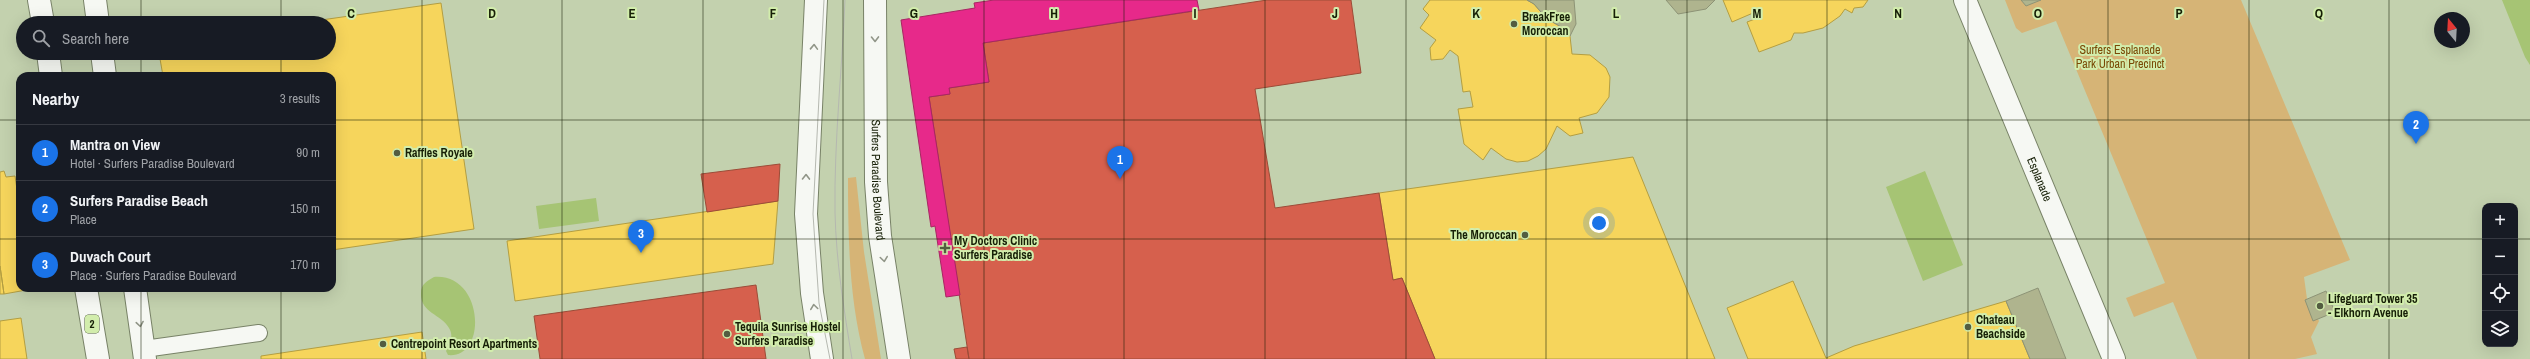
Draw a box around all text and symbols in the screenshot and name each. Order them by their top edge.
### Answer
text: C [347,5,355,22]
text: D [488,5,496,22]
text: E [628,5,636,22]
text: F [770,5,777,22]
text: G [910,5,918,22]
text: H [1050,5,1058,22]
text: I [1194,5,1197,22]
text: J [1332,5,1338,22]
text: K [1472,5,1480,22]
text: L [1613,5,1620,22]
text: M [1753,5,1762,22]
text: N [1894,5,1902,22]
text: O [2034,5,2042,22]
text: P [2175,5,2183,22]
text: Q [2315,5,2323,22]
place label: BreakFree Moroccan [1522,9,1571,39]
north arrow [2434,12,2470,48]
search box [16,16,336,60]
marker: BreakFree Moroccan [1509,19,1519,29]
icon: search [30,27,52,49]
text: Search here [62,28,129,49]
one-way arrow [871,36,879,42]
park label: Surfers Esplanade Park Urban Precinct [2076,42,2165,72]
one-way arrow [810,44,818,50]
text: Nearby [32,87,79,110]
text: 3 results [280,90,320,107]
pin: 2 [2403,111,2429,144]
street label: Surfers Paradise Boulevard [868,119,889,242]
text: Mantra on View [70,134,160,155]
text: 1 [42,144,48,161]
text: 90 m [296,144,320,161]
place label: Raffles Royale [405,145,473,161]
pin: 1 [1107,146,1133,179]
marker: Raffles Royale [392,148,402,158]
text: Hotel · Surfers Paradise Boulevard [70,155,235,172]
street label: Esplanade [2023,155,2056,204]
one-way arrow [802,174,811,180]
text: Surfers Paradise Beach [70,190,208,211]
text: 2 [42,200,48,217]
text: 150 m [290,200,320,217]
map controls [2482,203,2518,347]
button: + [2482,203,2518,239]
text: Place [70,211,97,228]
your location [1589,213,1609,233]
pin: 3 [628,220,654,253]
place label: The Moroccan [1450,227,1517,243]
marker: The Moroccan [1520,230,1530,240]
place label: My Doctors Clinic Surfers Paradise [954,233,1038,263]
button: − [2482,239,2518,275]
marker: My Doctors Clinic Surfers Paradise [939,242,951,254]
text: Duvach Court [70,246,151,267]
text: 3 [42,256,48,273]
text: 170 m [290,256,320,273]
one-way arrow [879,256,888,262]
text: Place · Surfers Paradise Boulevard [70,267,237,284]
button: locate [2482,275,2518,311]
place label: Lifeguard Tower 35 - Elkhorn Avenue [2328,291,2418,321]
marker: Lifeguard Tower 35 - Elkhorn Avenue [2315,301,2325,311]
one-way arrow [810,304,819,310]
button: layers [2482,311,2518,347]
place label: Chateau Beachside [1976,312,2026,342]
road number: 2 [85,315,99,333]
place label: Tequila Sunrise Hostel Surfers Paradise [735,319,841,349]
one-way arrow [135,320,144,327]
marker: Chateau Beachside [1963,322,1973,332]
marker: Tequila Sunrise Hostel Surfers Paradise [722,329,732,339]
place label: Centrepoint Resort Apartments [391,336,538,352]
marker: Centrepoint Resort Apartments [378,339,388,349]

